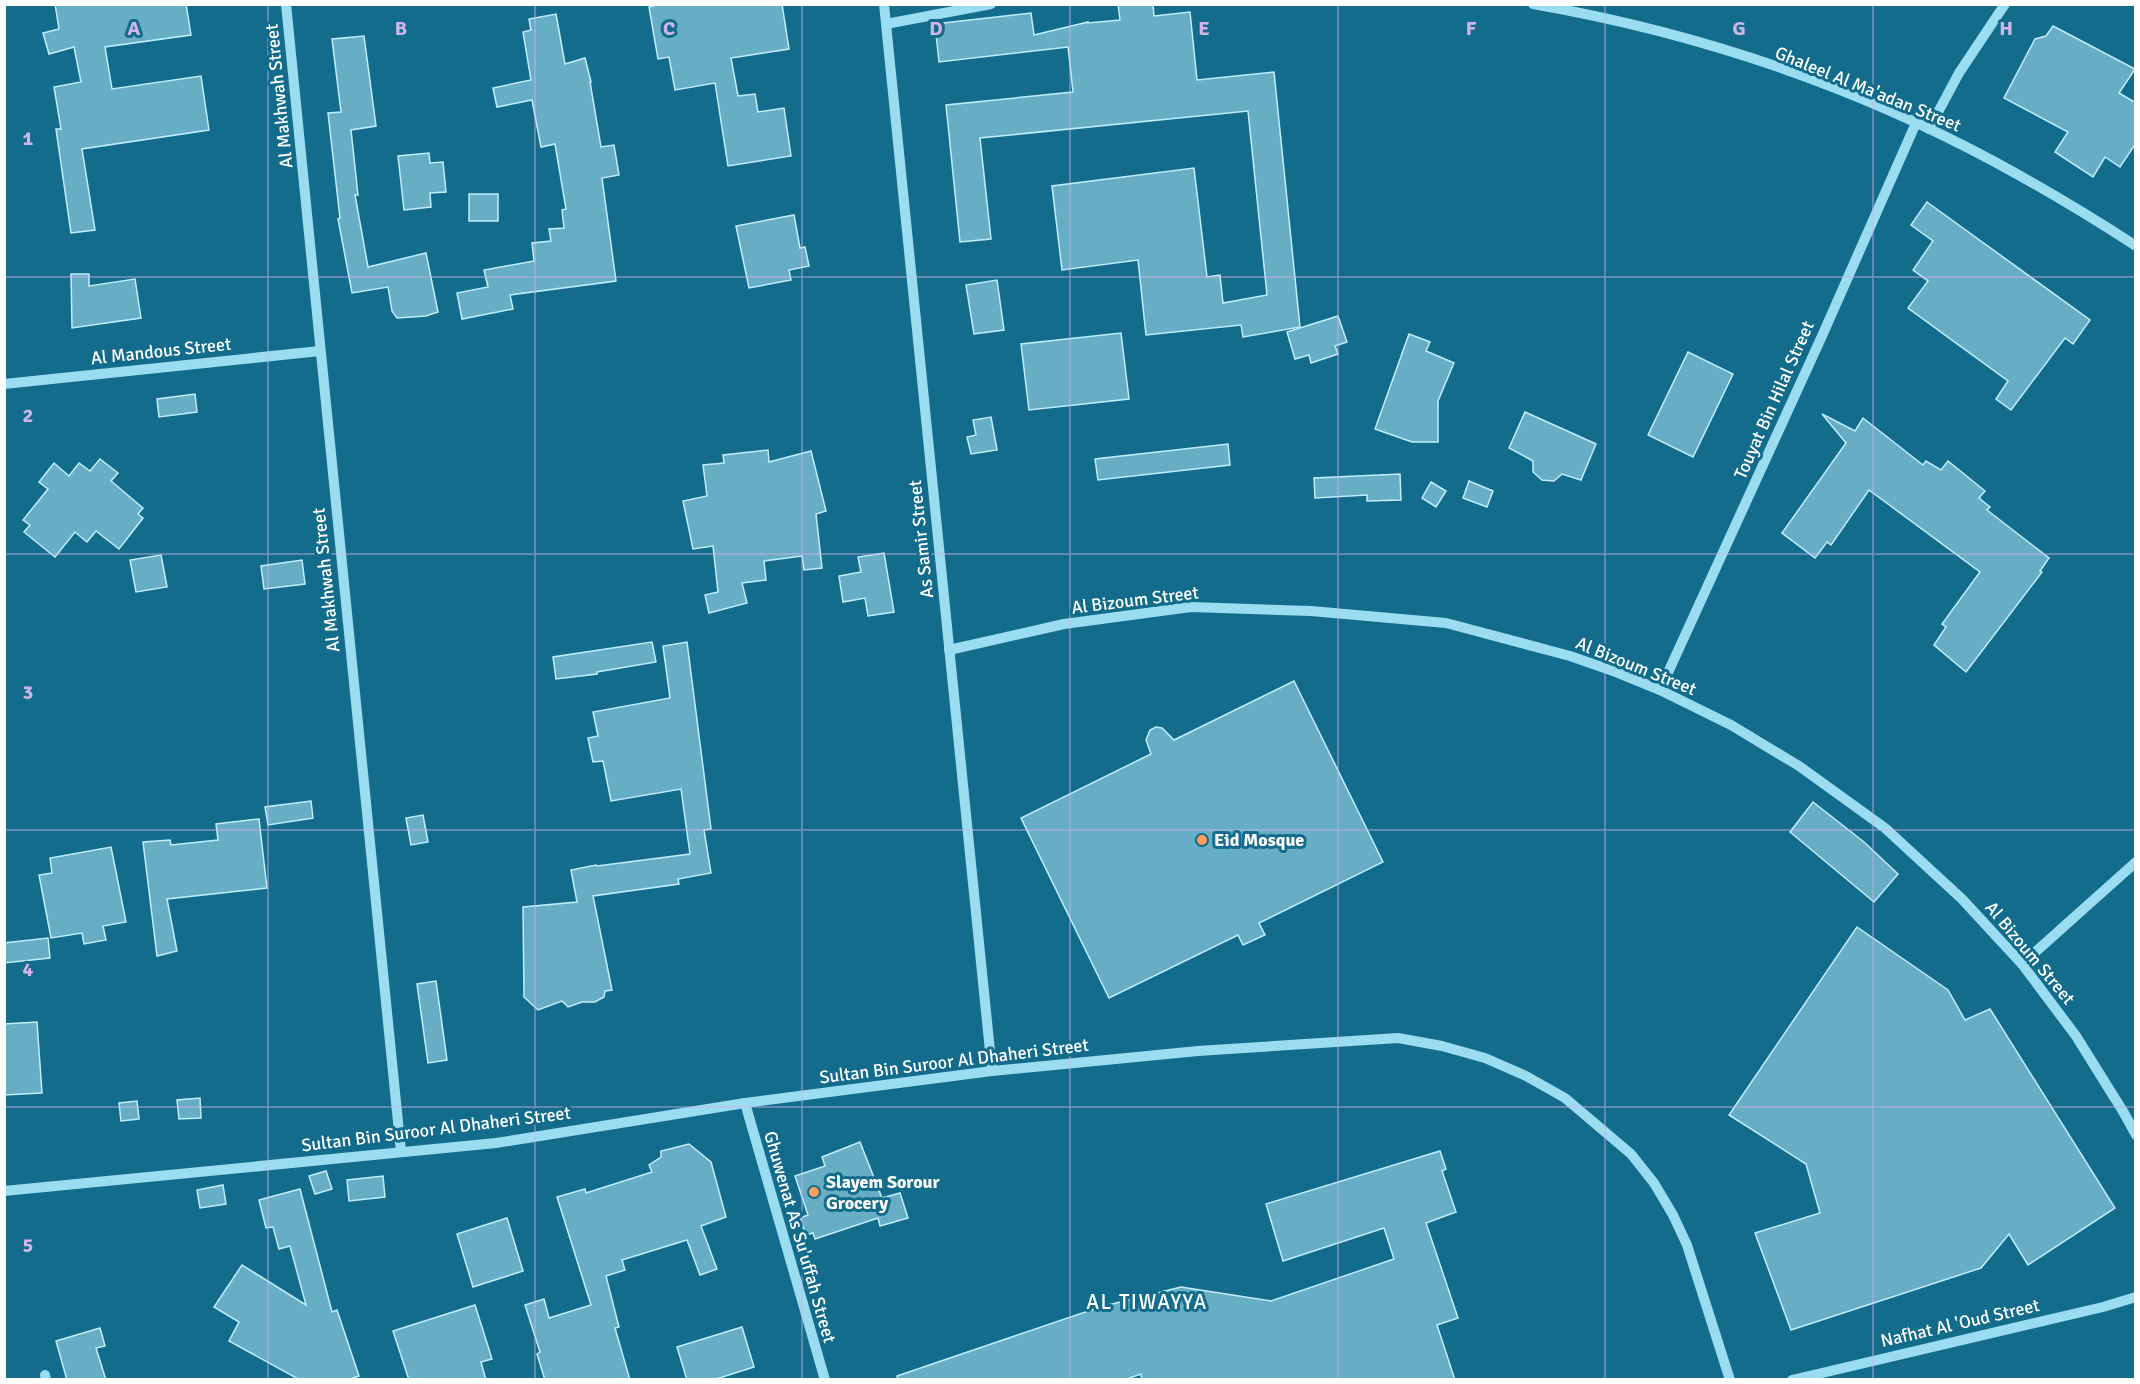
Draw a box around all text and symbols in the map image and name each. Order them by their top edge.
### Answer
text: A [128,16,141,41]
text: B [395,16,407,41]
text: C [663,16,675,41]
text: D [929,16,943,41]
text: E [1198,16,1210,41]
text: F [1466,16,1477,41]
text: G [1732,16,1746,41]
text: H [1999,16,2013,41]
street label: Al Makhwah Street [260,23,298,169]
street label: Ghaleel Al Ma'adan Street [1772,42,1964,136]
text: 1 [23,126,34,151]
street label: Touyat Bin Hilal Street [1729,317,1819,483]
street label: Al Mandous Street [90,333,232,369]
text: 2 [23,403,33,428]
street label: As Samir Street [904,479,938,599]
street label: Al Makhwah Street [307,507,345,653]
street label: Al Bizoum Street [1070,581,1200,619]
street label: Al Bizoum Street [1573,632,1699,700]
text: 3 [23,680,33,705]
place label: Eid Mosque [1214,829,1304,851]
marker: Eid Mosque [1195,833,1209,847]
street label: Al Bizoum Street [1980,897,2080,1009]
text: 4 [23,957,34,982]
street label: Sultan Bin Suroor Al Dhaheri Street [818,1034,1090,1088]
street label: Sultan Bin Suroor Al Dhaheri Street [300,1102,572,1156]
street label: Ghuwenat As Su'uffah Street [759,1128,841,1346]
place label: Slayem Sorour Grocery [826,1171,940,1214]
marker: Slayem Sorour Grocery [807,1185,821,1199]
text: 5 [23,1233,33,1258]
district label: AL TIWAYYA [1086,1289,1208,1315]
street label: Nafhat Al 'Oud Street [1878,1294,2042,1352]

